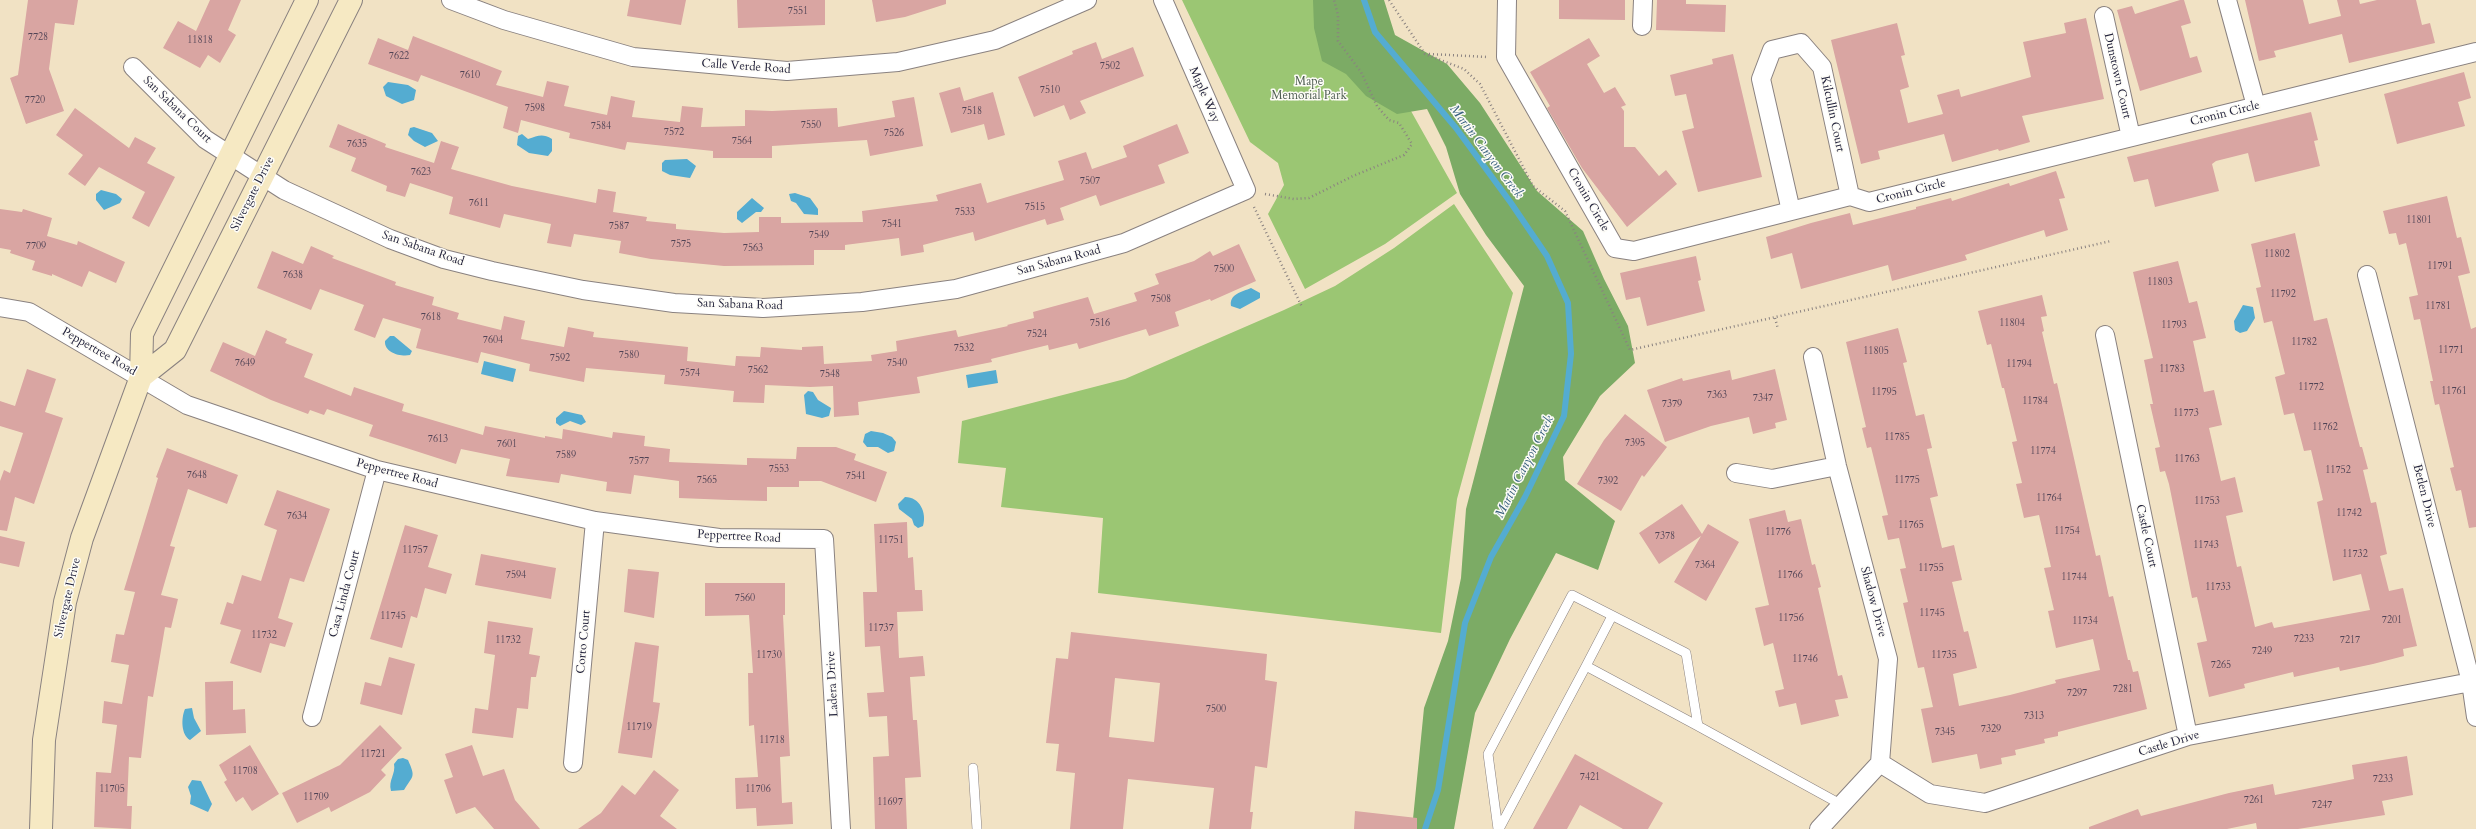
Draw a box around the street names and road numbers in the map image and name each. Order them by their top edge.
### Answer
street label: Dunstown Court [2100,32,2134,120]
street label: Calle Verde Road [701,57,791,77]
street label: Maple Way [1185,65,1223,125]
street label: San Sabana Court [140,74,214,146]
street label: Kilcullin Court [1817,75,1847,153]
street label: Cronin Circle [2189,98,2261,130]
street label: Silvergate Drive [228,154,278,234]
street label: Cronin Circle [1564,166,1612,234]
street label: Cronin Circle [1875,176,1947,208]
street label: San Sabana Road [380,228,466,270]
street label: San Sabana Road [1016,243,1102,279]
street label: San Sabana Road [697,296,783,314]
street label: Peppertree Road [59,325,139,379]
street label: Peppertree Road [355,456,439,492]
street label: Betlen Drive [2409,463,2439,529]
street label: Castle Court [2132,503,2160,569]
street label: Peppertree Road [697,528,781,546]
street label: Casa Linda Court [326,549,364,639]
street label: Silvergate Drive [52,557,84,639]
street label: Shadow Drive [1857,565,1889,639]
street label: Corto Court [574,610,594,674]
street label: Ladera Drive [824,651,842,717]
street label: Castle Drive [2137,728,2201,760]

